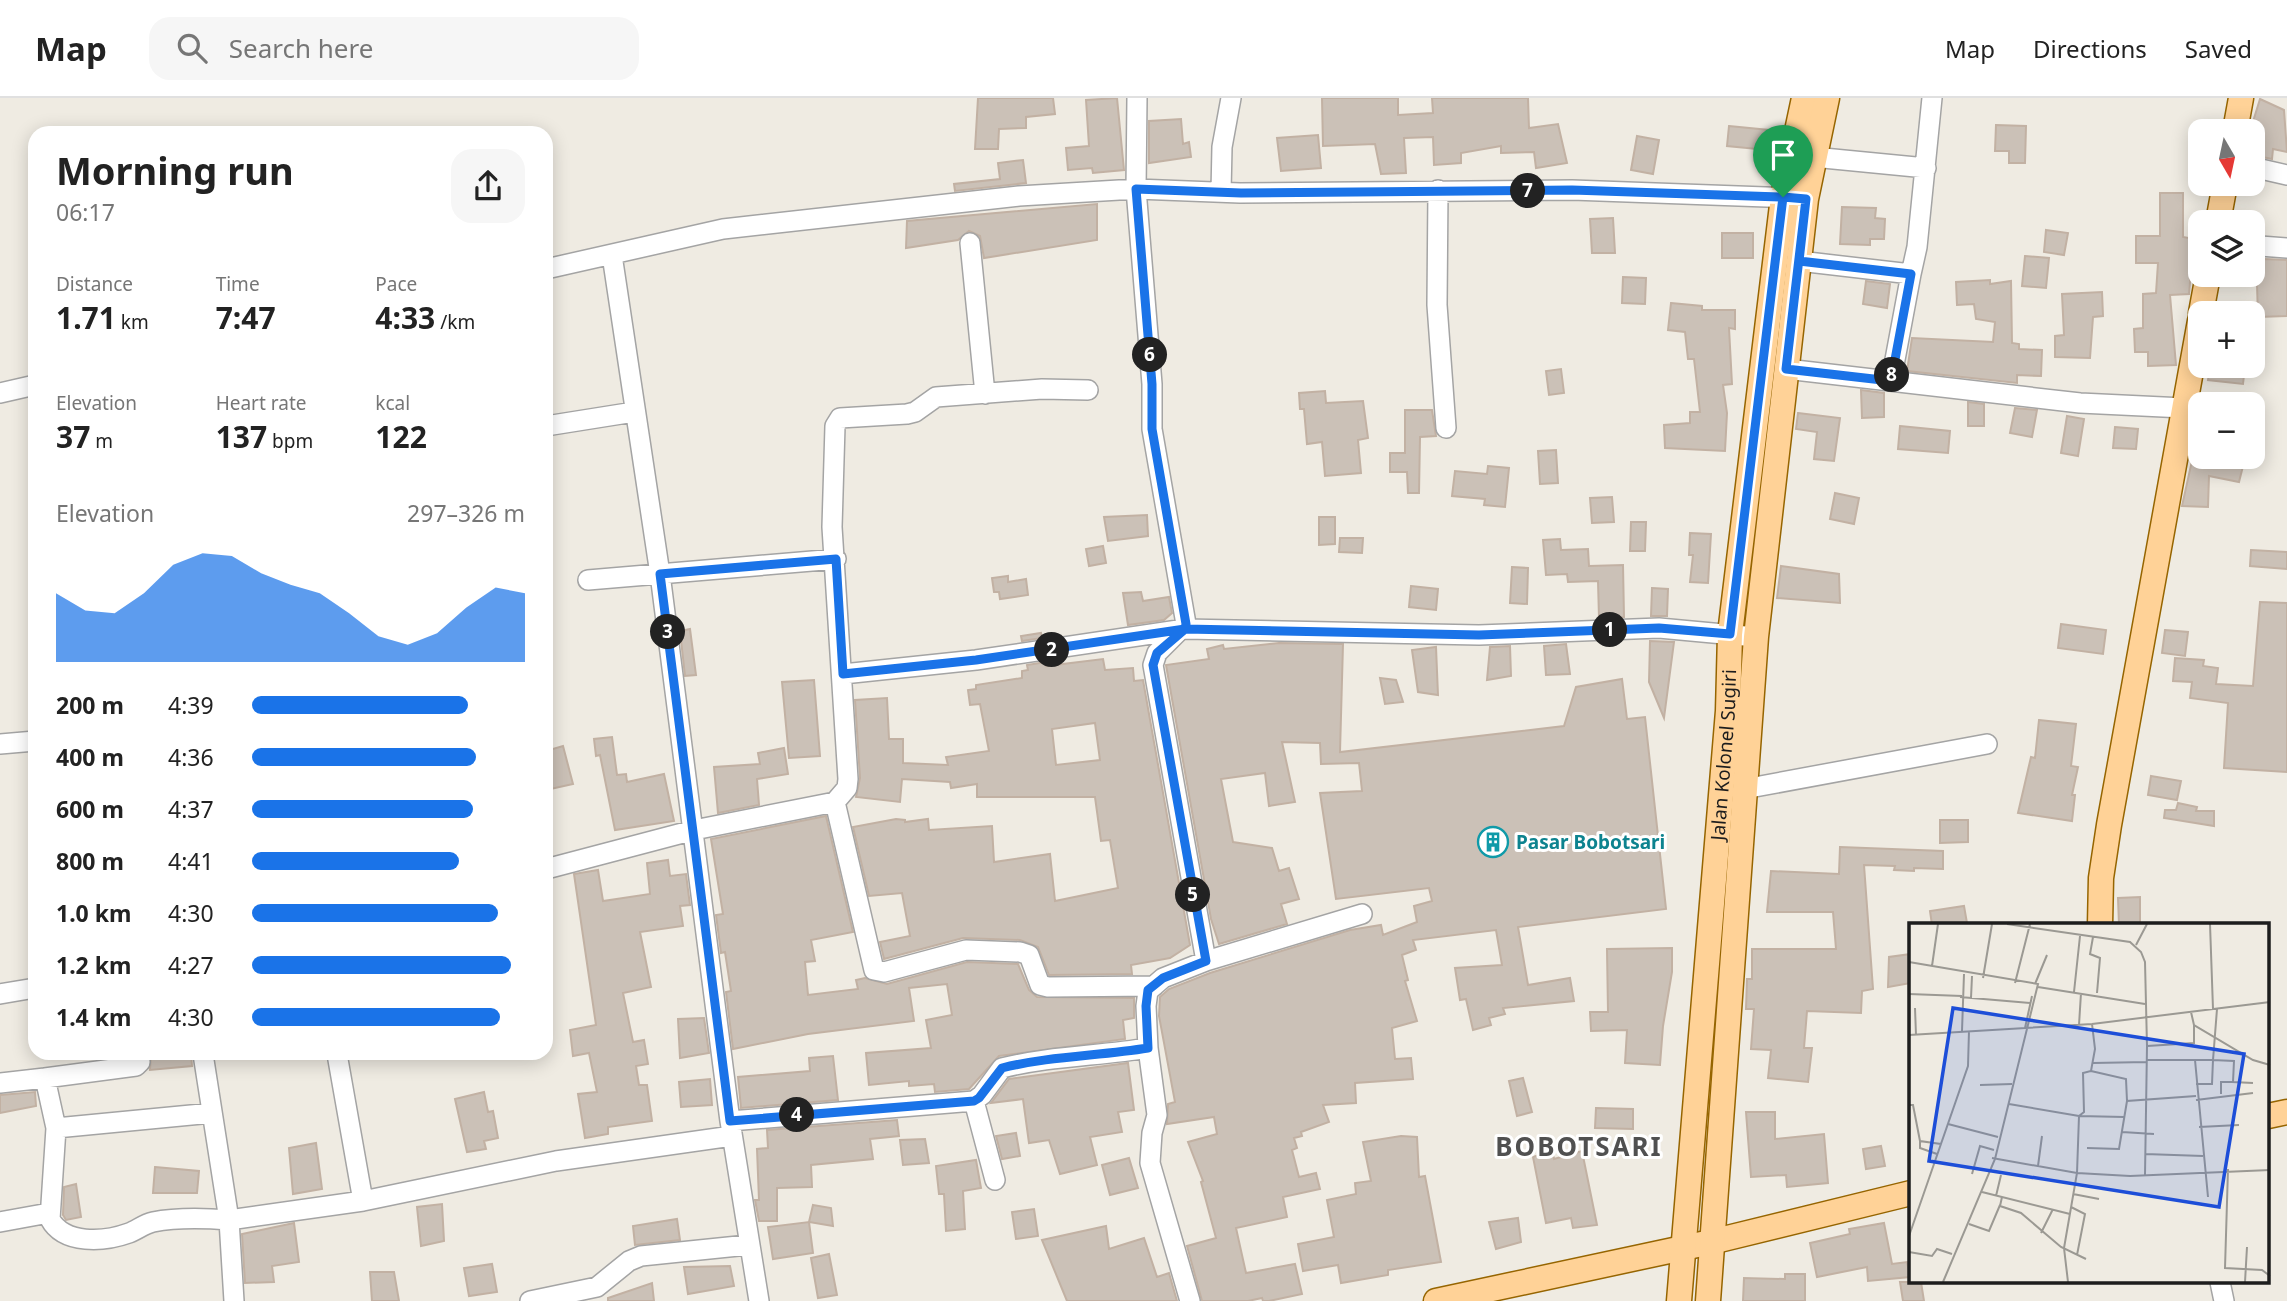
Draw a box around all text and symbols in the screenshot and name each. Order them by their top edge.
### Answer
search box [149,17,639,80]
text: Map [35,26,107,71]
icon: search [173,29,211,67]
text: Search here [229,30,373,66]
text: Map [1945,32,1995,65]
text: Directions [2033,32,2147,65]
text: Saved [2185,32,2252,65]
north arrow [2188,119,2264,196]
map controls [2188,119,2265,469]
pin [1753,125,1813,197]
icon: arrive [1764,136,1802,174]
text: Morning run [56,144,294,196]
button: share [451,149,525,223]
pin: 7 [1510,174,1546,208]
text: 7 [1522,177,1533,203]
text: 06:17 [56,196,115,228]
button: layers [2188,210,2265,287]
text: Distance [56,271,133,297]
text: Time [216,271,260,297]
text: Pace [375,271,417,297]
text: 1.71 [56,297,116,338]
text: 7:47 [216,297,276,338]
text: 4:33 [375,297,435,338]
button: + [2188,301,2265,378]
text: km [116,309,149,335]
text: /km [435,309,475,335]
pin: 6 [1132,338,1168,372]
text: 6 [1144,341,1155,367]
pin: 8 [1874,358,1910,392]
text: 8 [1886,361,1897,387]
text: Elevation [56,390,137,416]
text: Heart rate [216,390,306,416]
text: kcal [375,390,410,416]
button: − [2188,392,2265,469]
text: 37 [56,416,90,457]
text: 137 [216,416,267,457]
text: 122 [375,416,427,457]
text: m [90,428,113,454]
text: bpm [267,428,313,454]
text: Elevation [56,497,154,529]
text: 297–326 m [407,497,525,529]
pin: 1 [1592,612,1628,648]
pin: 3 [650,614,686,650]
text: 1 [1604,616,1615,642]
text: 3 [662,618,673,644]
pin: 2 [1034,632,1070,668]
text: 2 [1046,636,1057,662]
street label: Jalan Kolonel Sugiri [1704,669,1742,843]
text: 200 m [56,689,124,721]
text: 4:39 [168,689,214,721]
text: 400 m [56,741,124,773]
text: 4:36 [168,741,214,773]
text: 600 m [56,793,124,825]
text: 4:37 [168,793,214,825]
building icon: Pasar Bobotsari [1476,825,1510,859]
place label: Pasar Bobotsari [1516,829,1665,855]
text: 800 m [56,845,124,877]
text: 4:41 [168,845,214,877]
pin: 5 [1176,878,1210,912]
text: 5 [1187,881,1198,907]
text: 1.0 km [56,897,131,929]
text: 4:30 [168,897,214,929]
inset map [1909,923,2270,1284]
text: 1.2 km [56,949,131,981]
text: 4:27 [168,949,214,981]
text: 1.4 km [56,1001,131,1033]
text: 4:30 [168,1001,214,1033]
pin: 4 [780,1098,814,1132]
text: 4 [791,1101,802,1127]
district label: BOBOTSARI [1495,1128,1663,1164]

